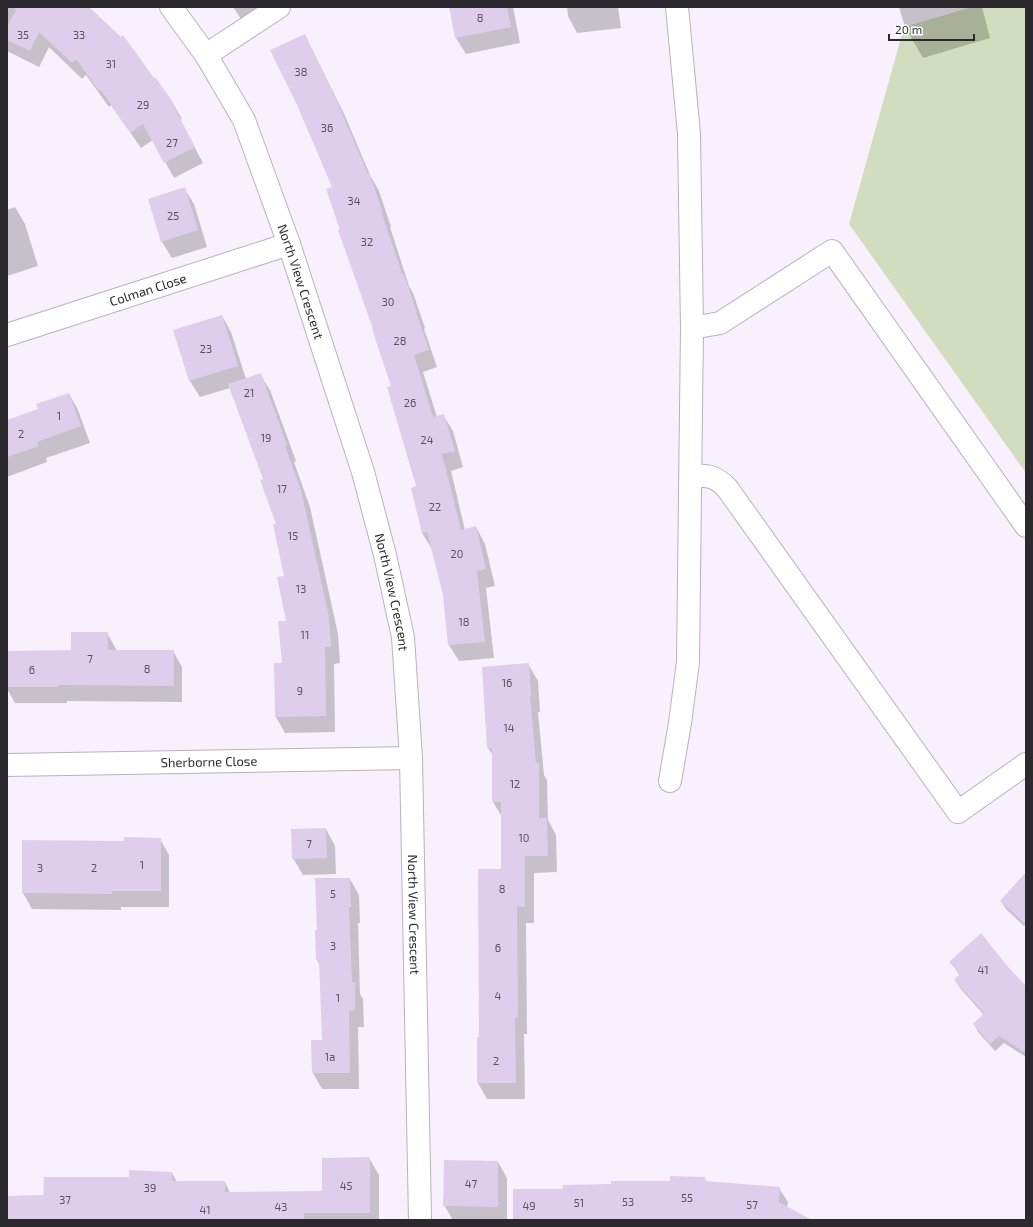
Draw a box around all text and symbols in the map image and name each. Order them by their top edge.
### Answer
house number: 8 [477,11,483,24]
scale bar [889,16,974,42]
text: 20 m [895,22,922,36]
house number: 35 [17,28,29,41]
house number: 33 [73,28,85,41]
house number: 31 [106,57,116,70]
house number: 38 [295,65,307,78]
house number: 29 [137,98,149,111]
house number: 36 [321,121,333,134]
house number: 27 [166,136,178,149]
house number: 34 [348,194,361,207]
house number: 25 [167,209,179,222]
street label: North View Crescent [274,222,327,341]
house number: 32 [361,235,373,248]
street label: Colman Close [107,270,188,309]
house number: 30 [382,295,394,308]
house number: 28 [394,334,406,347]
house number: 23 [200,342,212,355]
house number: 21 [244,386,254,399]
house number: 26 [404,396,416,409]
house number: 1 [57,409,61,422]
house number: 2 [18,427,24,440]
house number: 19 [261,431,271,444]
house number: 24 [421,433,434,446]
house number: 17 [277,482,287,495]
house number: 22 [429,500,441,513]
house number: 15 [288,529,298,542]
street label: North View Crescent [372,531,412,652]
house number: 20 [451,547,463,560]
house number: 13 [296,582,306,595]
house number: 18 [458,615,470,628]
house number: 11 [301,628,309,641]
house number: 7 [87,652,93,665]
house number: 8 [144,662,150,675]
house number: 6 [29,663,35,676]
house number: 16 [502,676,512,689]
house number: 9 [297,684,303,697]
house number: 14 [503,721,515,734]
street label: Sherborne Close [160,753,258,770]
house number: 12 [510,777,520,790]
house number: 10 [518,831,530,844]
house number: 7 [306,837,312,850]
street label: North View Crescent [405,854,423,975]
house number: 1 [140,858,144,871]
house number: 3 [37,861,43,874]
house number: 2 [91,861,97,874]
house number: 8 [499,882,505,895]
house number: 5 [330,887,336,900]
house number: 3 [330,939,336,952]
house number: 6 [495,941,501,954]
house number: 41 [977,963,989,976]
house number: 4 [495,989,502,1002]
house number: 1 [336,991,340,1004]
house number: 1a [325,1050,335,1063]
house number: 2 [493,1054,499,1067]
house number: 47 [465,1177,478,1190]
house number: 45 [340,1179,352,1192]
house number: 39 [144,1181,156,1194]
house number: 55 [681,1191,693,1204]
house number: 37 [59,1193,71,1206]
house number: 53 [622,1195,634,1208]
house number: 51 [574,1196,584,1209]
house number: 57 [746,1198,758,1211]
house number: 49 [522,1199,536,1212]
house number: 43 [275,1200,287,1213]
house number: 41 [199,1203,211,1216]

